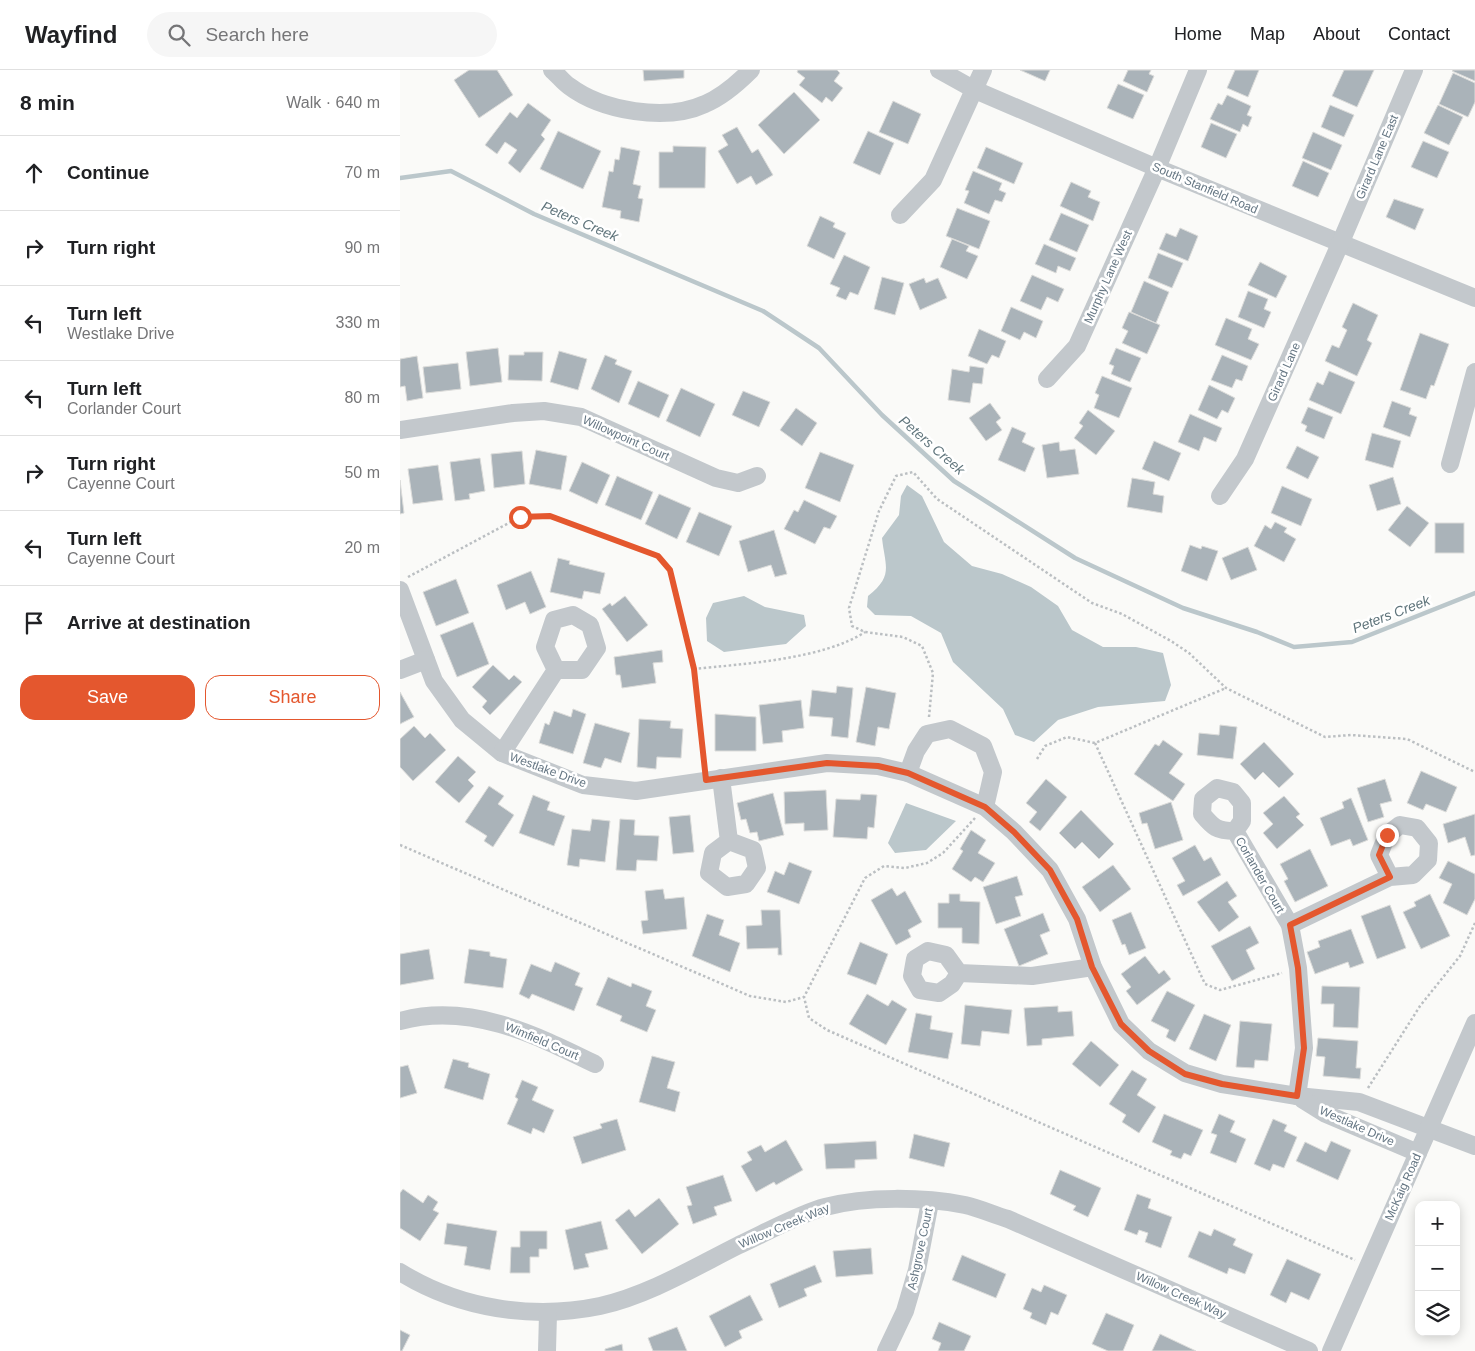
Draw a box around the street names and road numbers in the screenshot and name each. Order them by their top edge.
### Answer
street label: Girard Lane East [1353,112,1401,201]
street label: South Stanfield Road [1150,159,1260,217]
street label: Murphy Lane West [1081,228,1135,326]
street label: Girard Lane [1265,340,1303,404]
street label: Willowpoint Court [581,413,672,464]
street label: Westlake Drive [508,750,589,790]
street label: Corlander Court [1233,835,1288,916]
street label: Wimfield Court [503,1019,582,1063]
street label: Westlake Drive [1317,1103,1397,1149]
street label: McKaig Road [1382,1151,1424,1223]
street label: Willow Creek Way [737,1201,831,1251]
street label: Ashgrove Court [904,1206,936,1291]
street label: Willow Creek Way [1134,1269,1228,1321]

